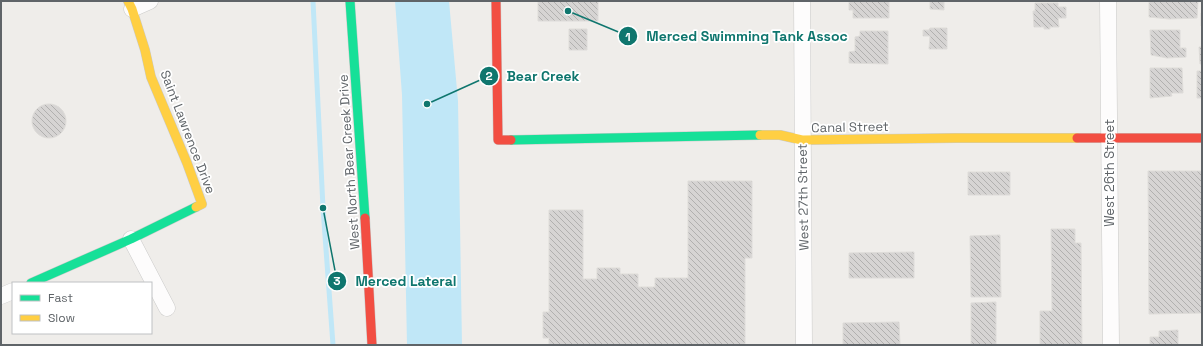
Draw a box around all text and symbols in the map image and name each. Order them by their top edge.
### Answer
callout: Merced Swimming Tank Assoc [618,23,856,49]
text: Merced Swimming Tank Assoc [646,27,848,45]
text: 1 [625,29,631,45]
callout: Bear Creek [479,63,588,89]
text: Bear Creek [507,67,580,85]
street label: Saint Lawrence Drive [157,68,219,196]
text: 2 [485,68,493,84]
street label: West North Bear Creek Drive [334,74,364,250]
street label: Canal Street [811,118,889,136]
street label: West 26th Street [1101,119,1118,227]
street label: West 27th Street [794,143,812,251]
callout: Merced Lateral [327,268,464,294]
text: Merced Lateral [355,272,457,290]
text: 3 [333,273,341,289]
legend [12,282,152,334]
text: Fast [48,290,73,306]
text: Slow [48,310,75,326]

